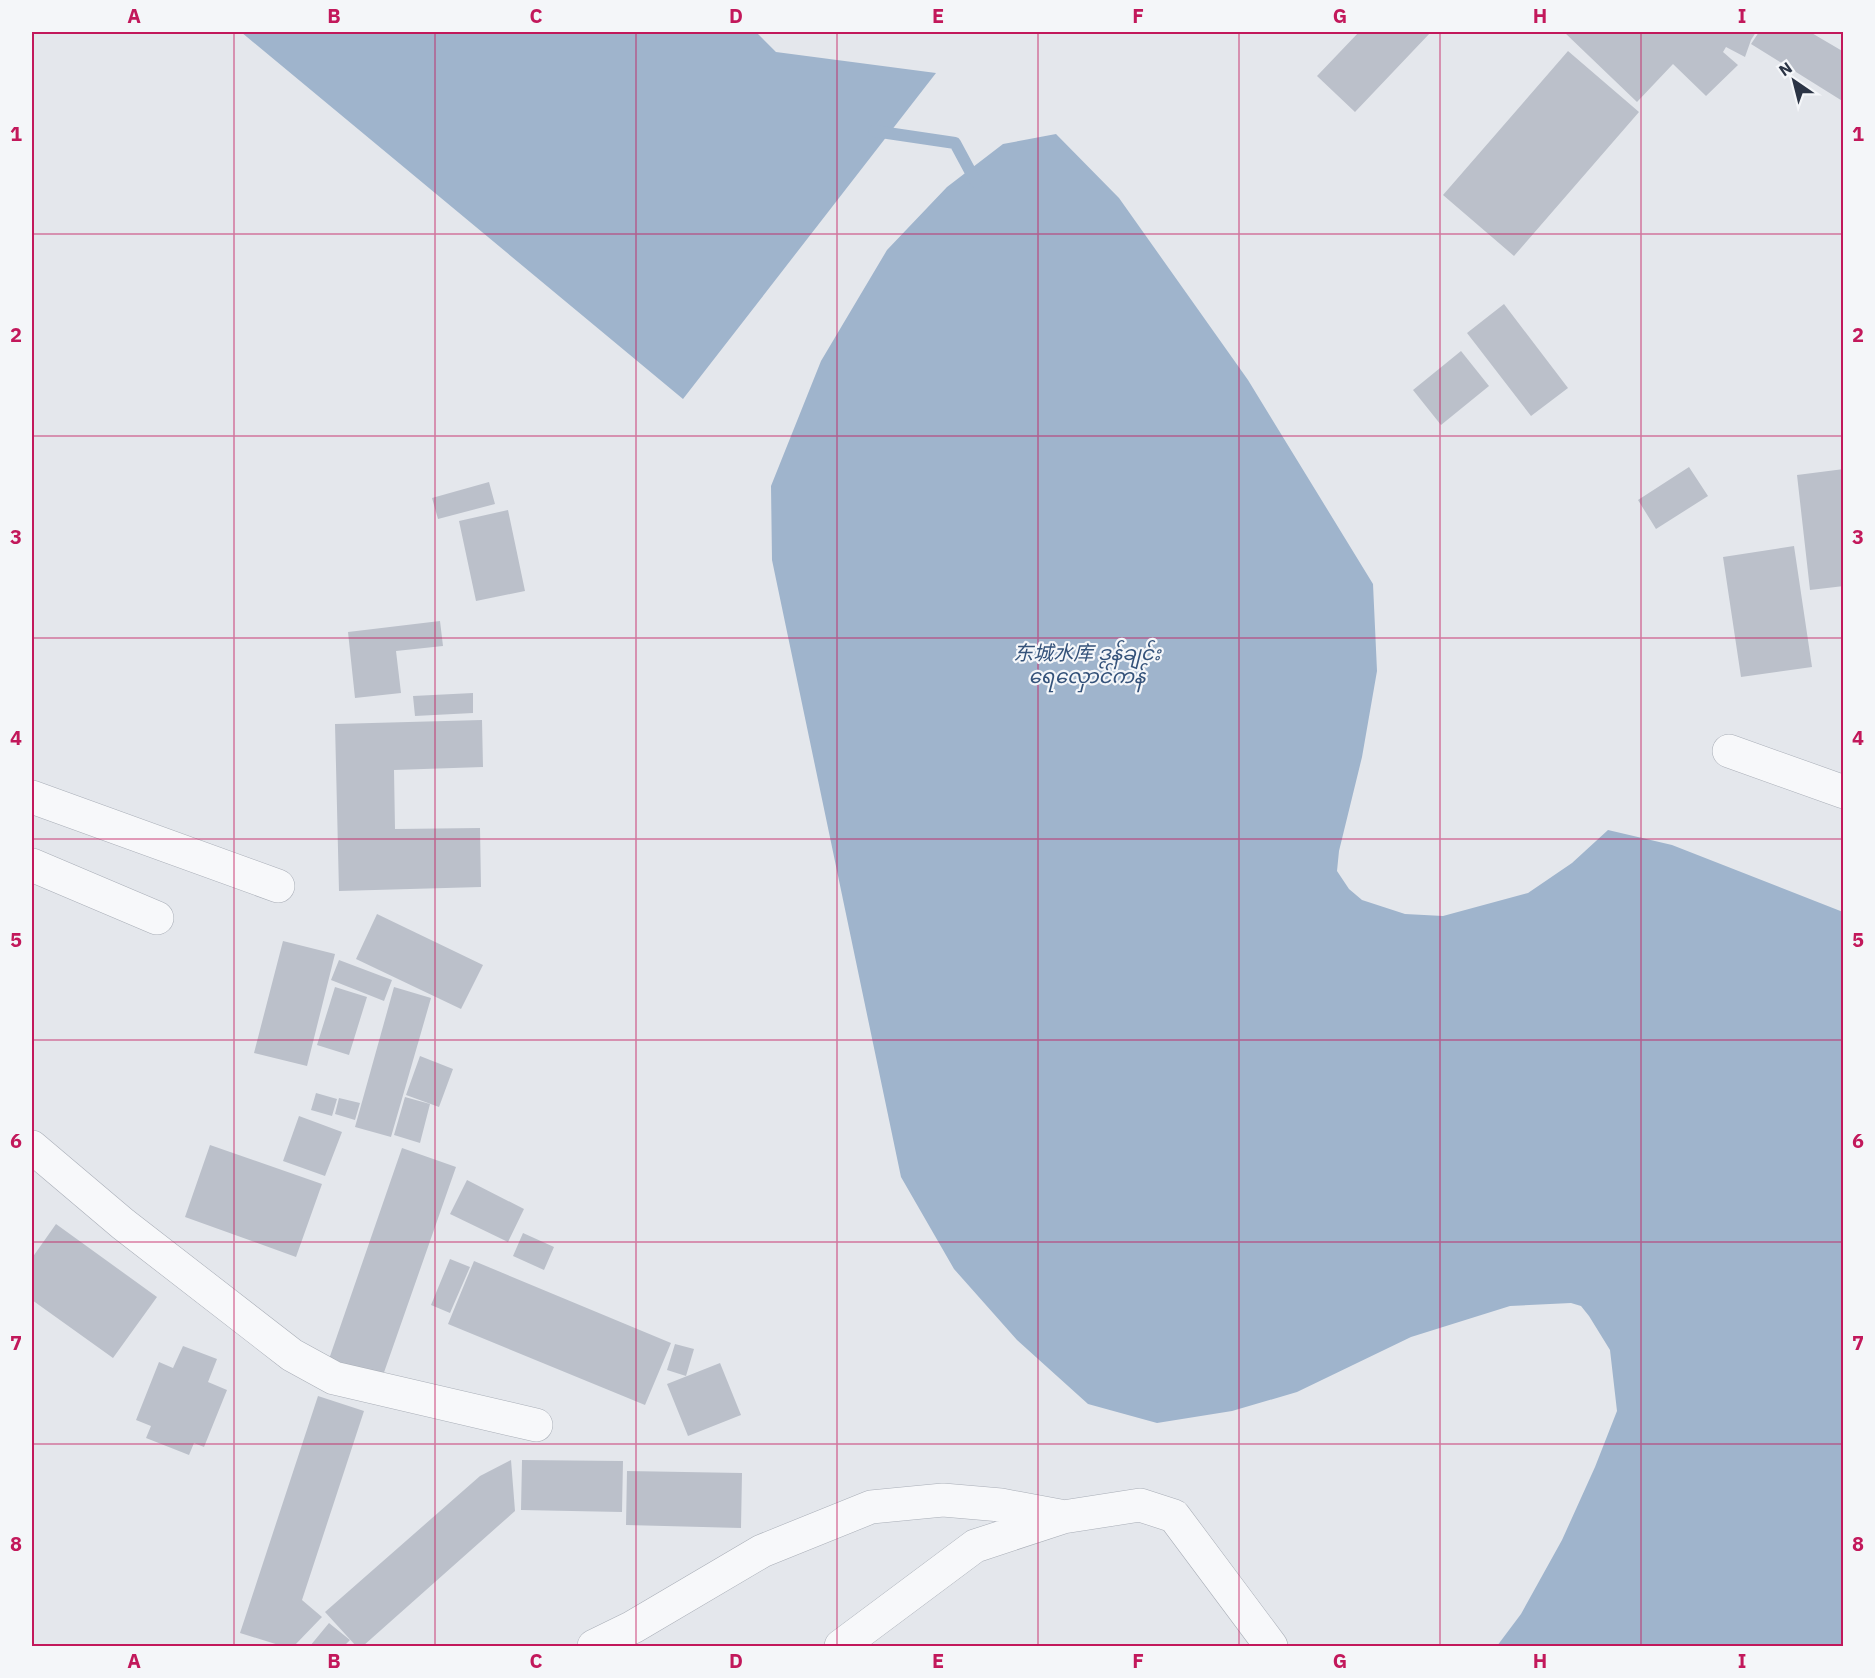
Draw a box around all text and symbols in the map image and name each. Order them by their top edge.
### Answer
text: A [127,2,141,29]
text: B [327,2,341,29]
text: C [529,2,543,29]
text: D [729,2,743,29]
text: E [932,2,944,29]
text: F [1132,2,1144,29]
text: G [1333,2,1347,29]
text: H [1533,2,1547,29]
text: I [1738,2,1746,29]
north arrow [1764,51,1824,111]
text: N [1775,57,1796,80]
text: 1 [10,120,22,147]
text: 1 [1852,120,1864,147]
text: 2 [10,321,22,348]
text: 2 [1852,321,1864,348]
text: 3 [10,523,22,550]
text: 3 [1852,523,1864,550]
water label: 东城水库 ဒွန်ချင်း ရေလှောင်ကန် [1013,639,1162,693]
text: 4 [10,724,22,751]
text: 4 [1852,724,1864,751]
text: 5 [10,926,22,953]
text: 5 [1852,926,1864,953]
text: 6 [10,1127,22,1154]
text: 6 [1852,1127,1864,1154]
text: 7 [10,1329,22,1356]
text: 7 [1852,1329,1864,1356]
text: 8 [10,1530,22,1557]
text: 8 [1852,1530,1864,1557]
text: A [127,1647,141,1674]
text: B [327,1647,341,1674]
text: C [529,1647,543,1674]
text: D [729,1647,743,1674]
text: E [932,1647,944,1674]
text: F [1132,1647,1144,1674]
text: G [1333,1647,1347,1674]
text: H [1533,1647,1547,1674]
text: I [1738,1647,1746,1674]

